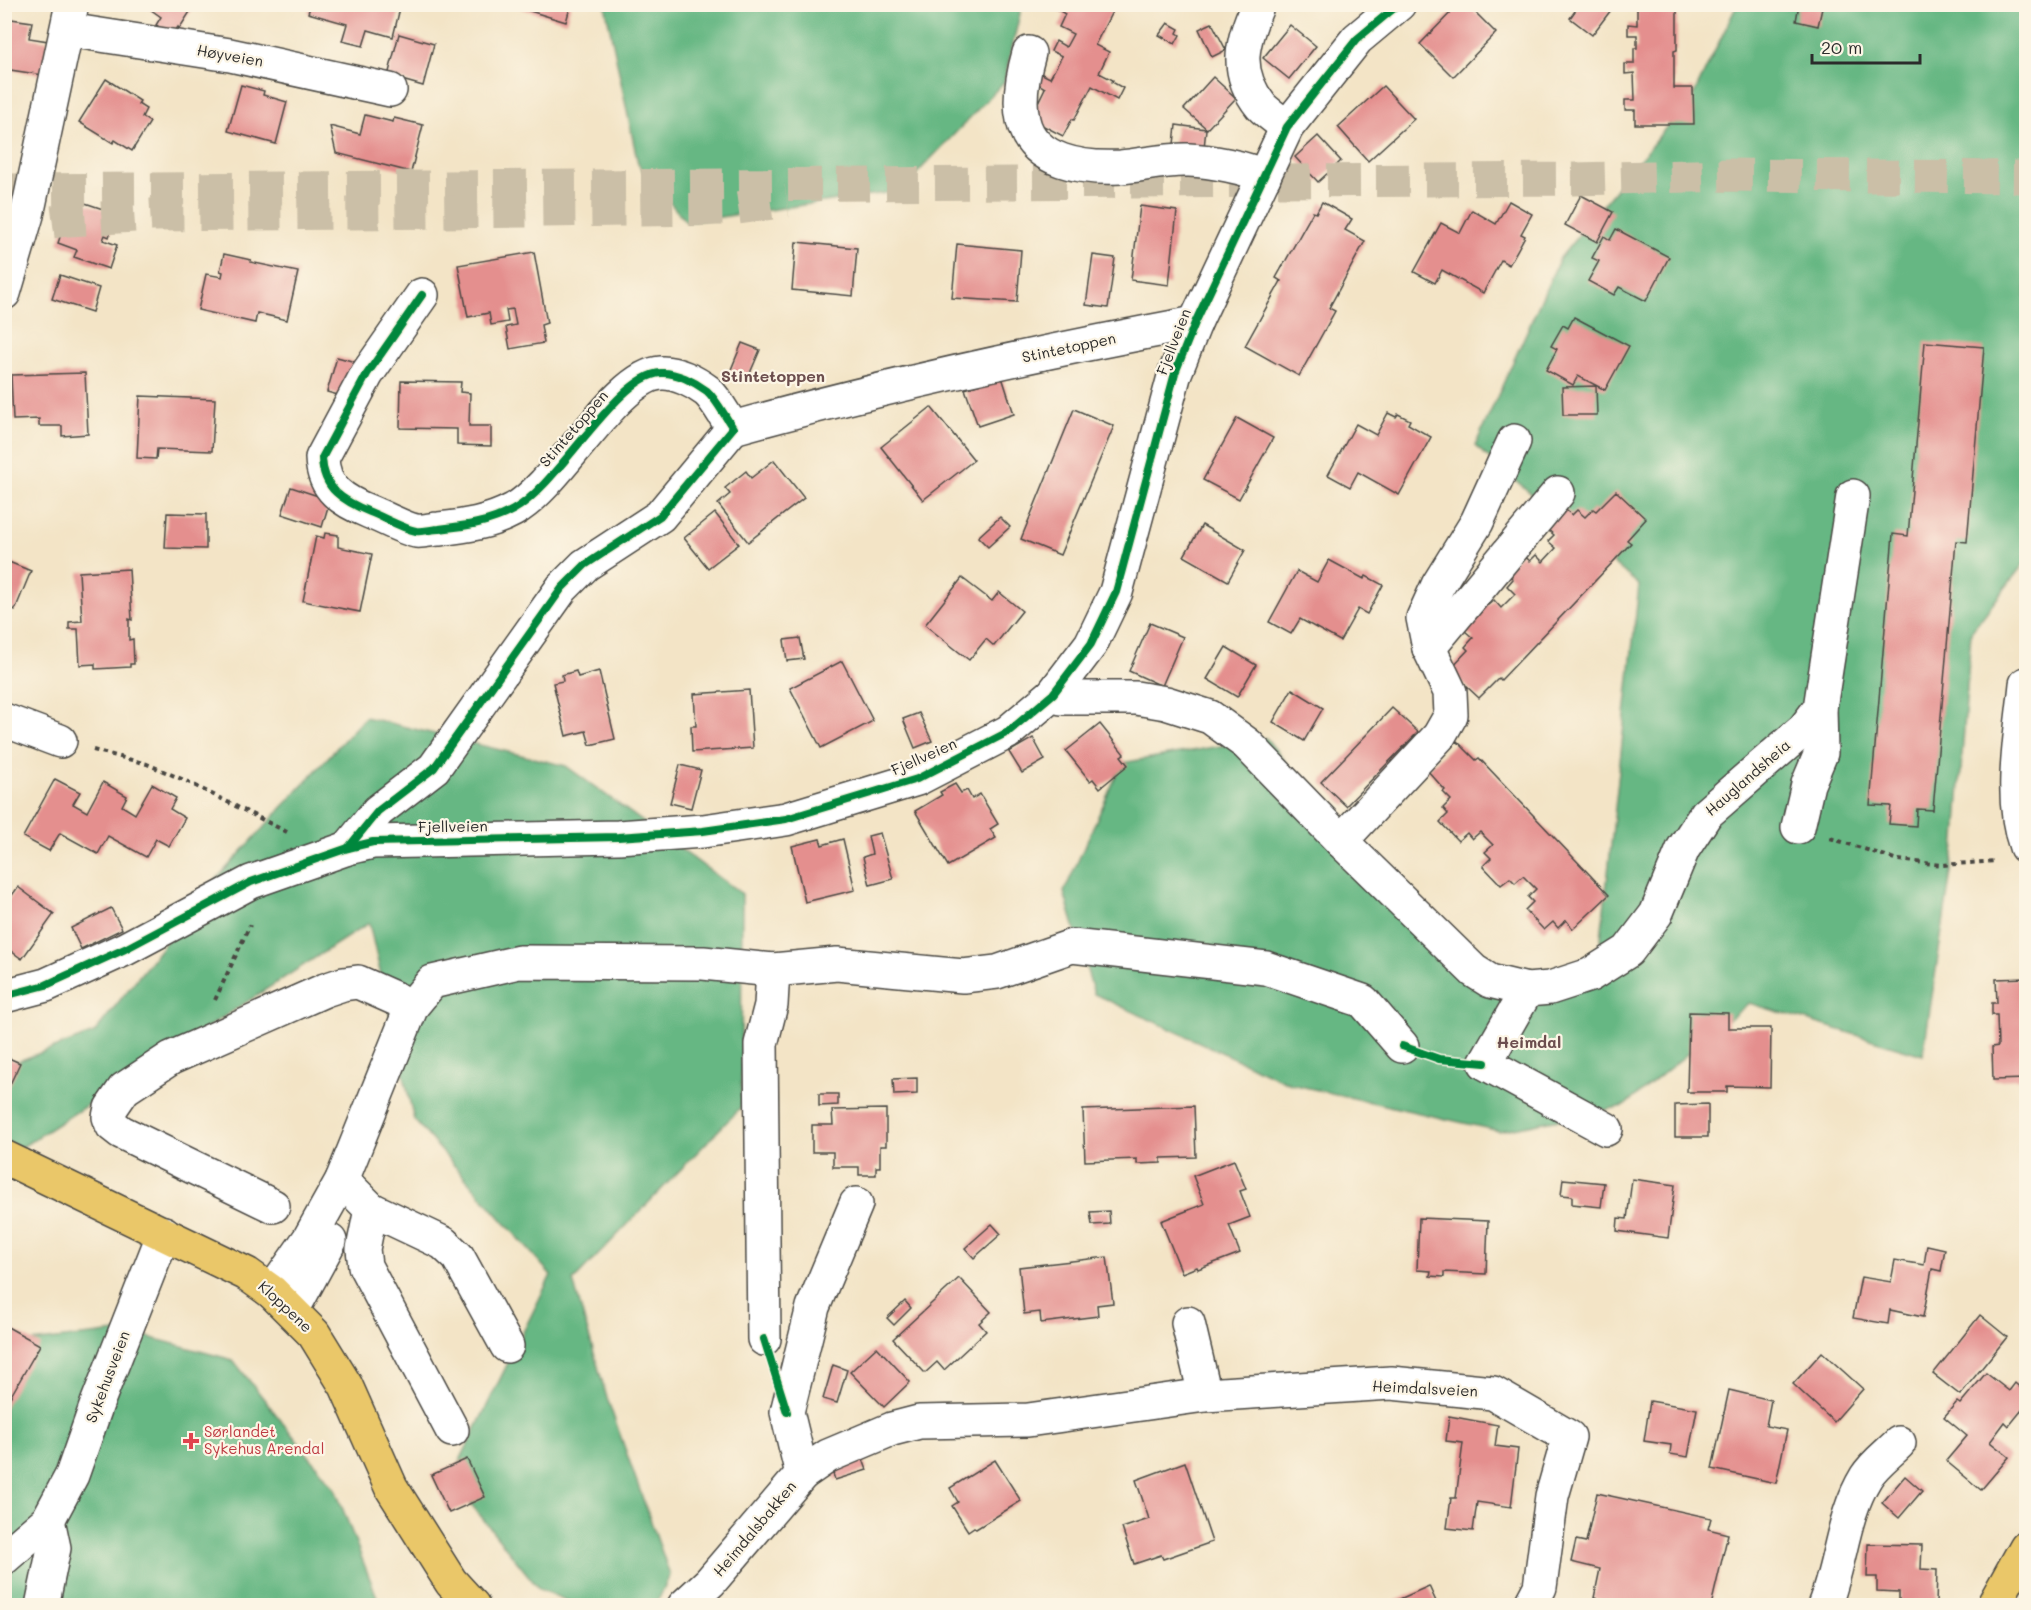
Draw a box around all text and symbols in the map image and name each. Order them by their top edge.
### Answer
scale bar [1812,27,1920,65]
text: 20 m [1821,35,1862,59]
street label: Høyveien [195,39,265,71]
street label: Fjellveien [1151,306,1195,378]
street label: Stintetoppen [1020,327,1118,367]
district label: Stintetoppen [721,365,825,386]
street label: Stintetoppen [534,386,612,471]
street label: Fjellveien [888,733,959,779]
street label: Hauglandsheia [1700,735,1794,820]
street label: Fjellveien [418,815,488,837]
district label: Heimdal [1497,1031,1561,1052]
street label: Kloppene [254,1276,317,1336]
street label: Sykehusveien [80,1328,134,1425]
street label: Heimdalsveien [1372,1375,1478,1401]
place label: Sørlandet Sykehus Arendal [204,1421,324,1458]
marker: Sørlandet Sykehus Arendal [182,1432,200,1450]
street label: Heimdalsbakken [708,1476,800,1580]

